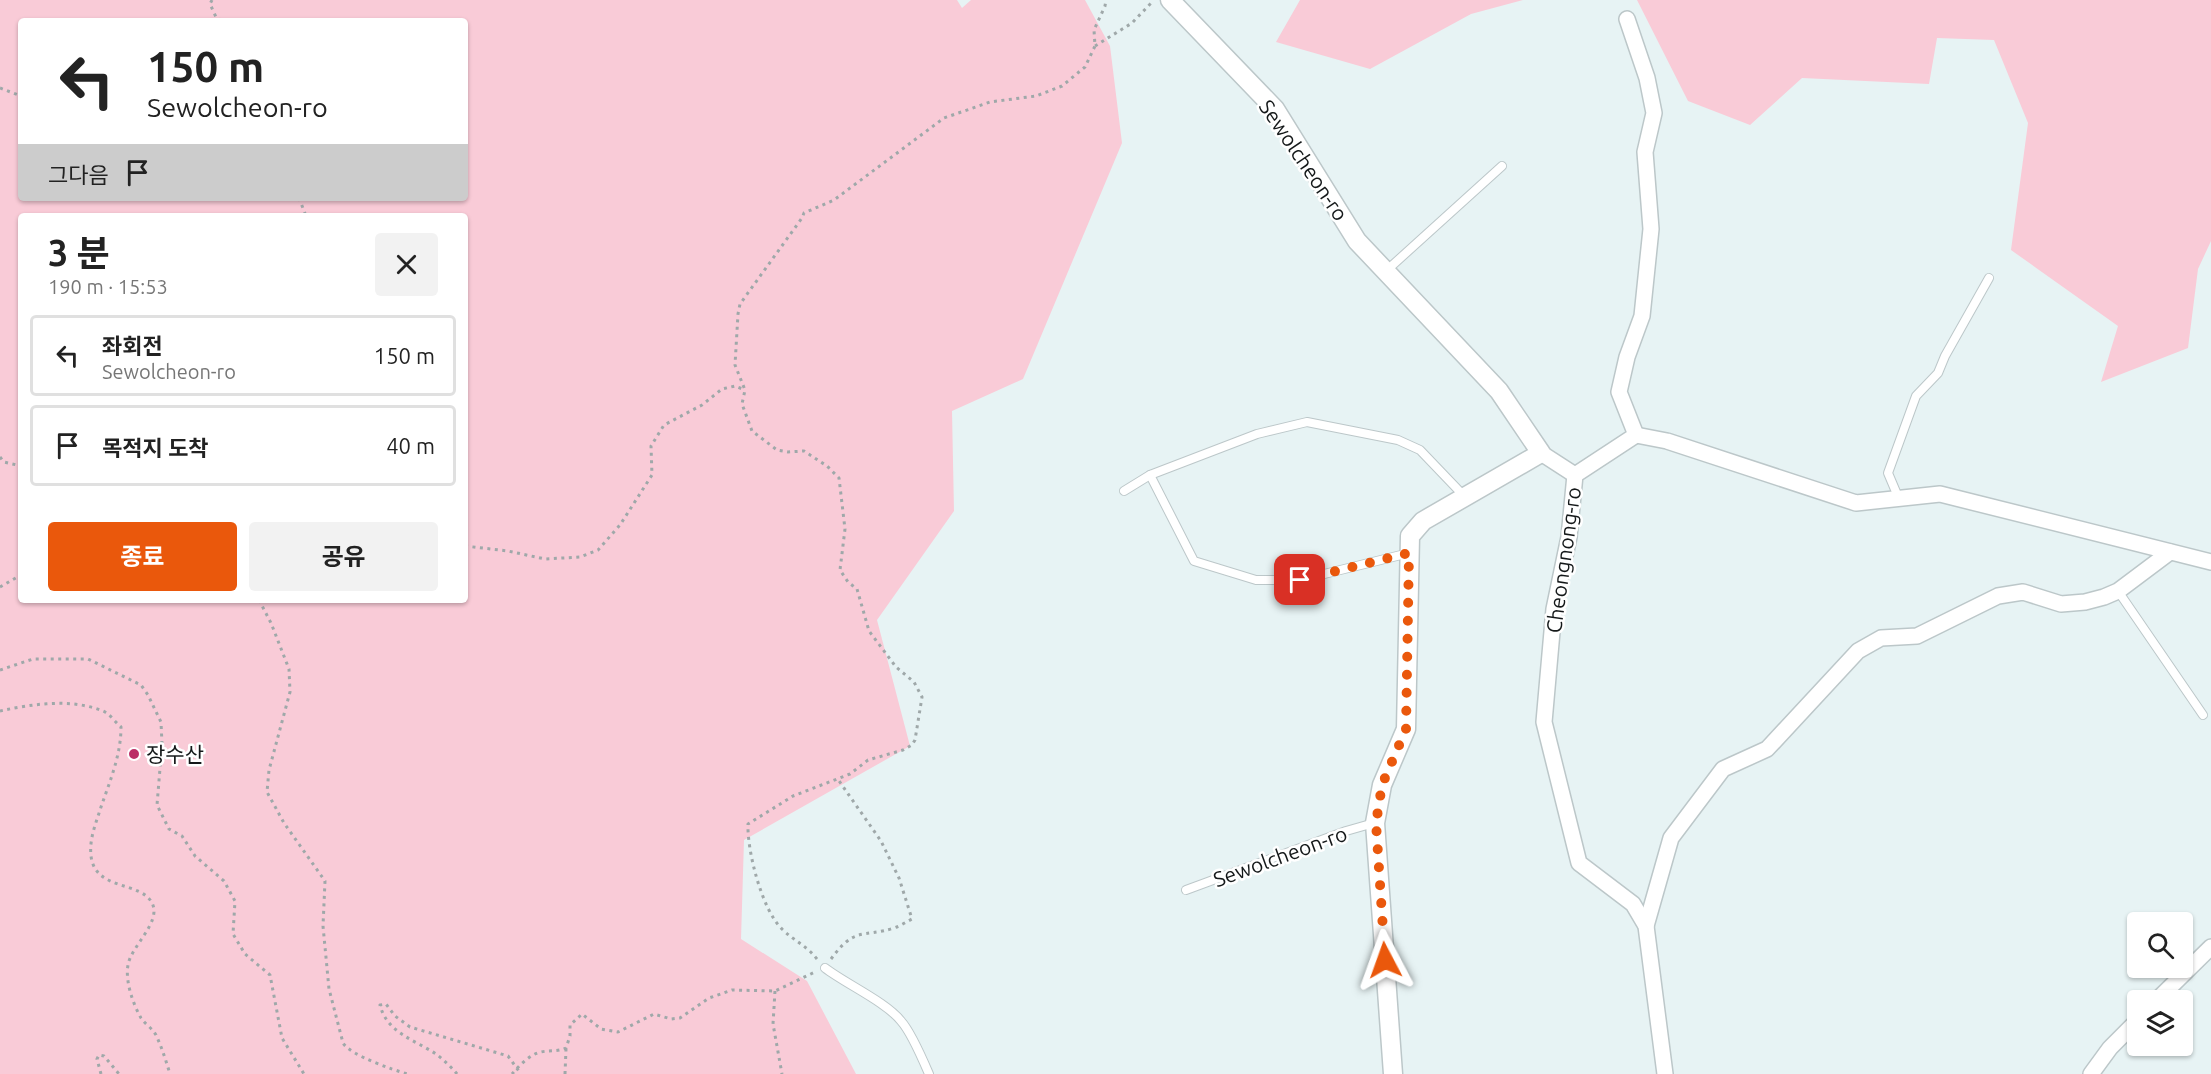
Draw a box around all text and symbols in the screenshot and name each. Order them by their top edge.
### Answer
icon: left [48,42,126,120]
text: 150 m [147,43,264,90]
text: Sewolcheon-ro [147,92,328,122]
street label: Sewolcheon-ro [1255,95,1353,225]
icon: arrive [121,156,154,189]
text: 그다음 [48,162,109,187]
text: 3 분 [48,232,110,273]
button: close [375,233,438,296]
text: 190 m · 15:53 [48,275,168,298]
text: 좌회전 [102,333,163,358]
icon: left [51,339,84,372]
text: 150 m [374,343,435,368]
text: Sewolcheon-ro [102,360,236,383]
icon: arrive [51,429,84,462]
text: 40 m [386,433,435,458]
text: 목적지 도착 [102,435,208,460]
street label: Cheongnong-ro [1541,485,1585,635]
button: 종료 [48,522,237,591]
button: 공유 [249,522,438,591]
pin [1274,554,1325,605]
icon: arrive [1283,563,1316,596]
place label: 장수산 [146,742,204,766]
marker: 장수산 [127,747,141,761]
street label: Sewolcheon-ro [1210,821,1350,891]
map controls [2127,912,2193,1056]
button: search [2127,912,2193,978]
position arrow [1353,928,1417,992]
button: layers [2127,990,2193,1056]

